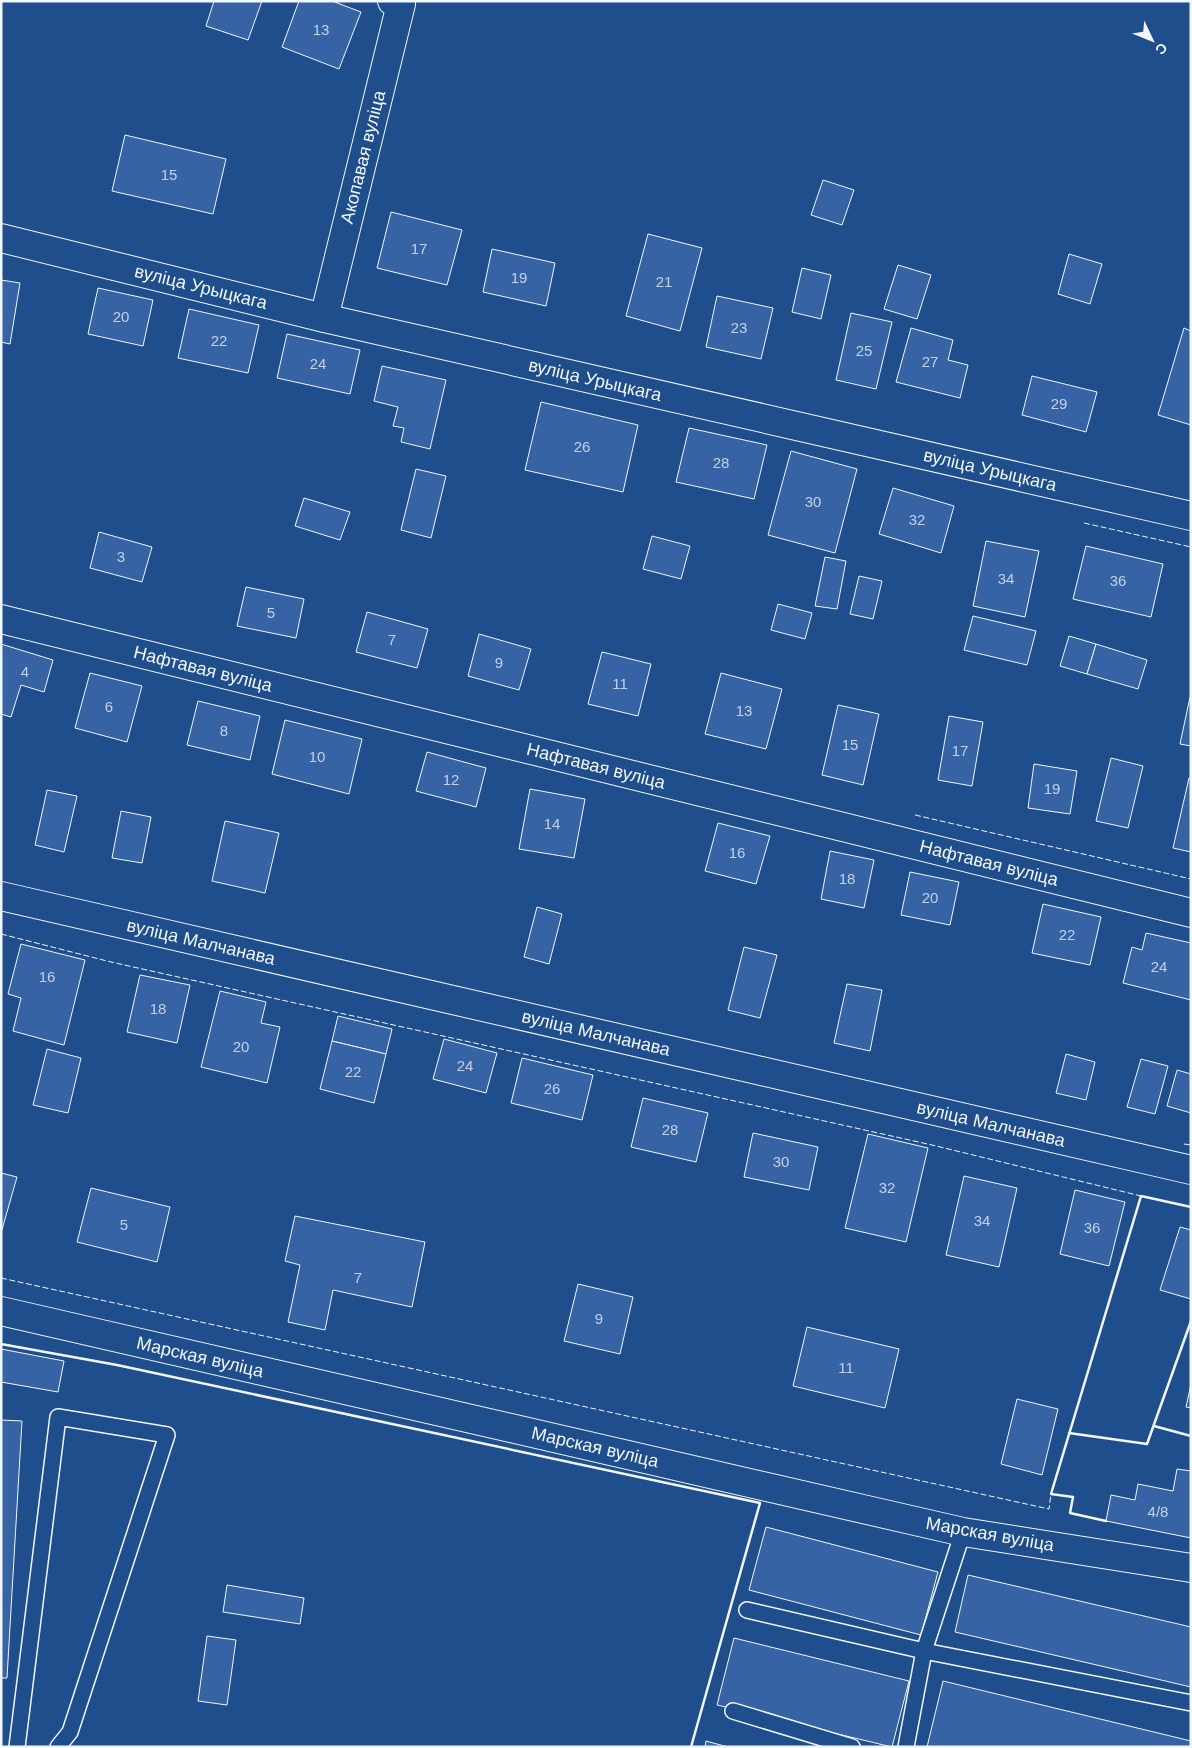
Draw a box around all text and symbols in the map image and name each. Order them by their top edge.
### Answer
north arrow [1127,15,1177,65]
house number: 13 [313,21,329,38]
text: С [1152,40,1171,58]
street label: Акопавая вуліца [337,87,389,226]
house number: 15 [161,166,177,183]
house number: 17 [411,240,427,257]
street label: вуліца Урыцкага [133,261,270,313]
house number: 19 [511,269,527,286]
house number: 21 [656,273,672,290]
house number: 20 [113,308,129,325]
house number: 23 [731,319,747,336]
house number: 22 [211,332,227,349]
house number: 25 [856,342,872,359]
house number: 27 [922,353,938,370]
house number: 24 [310,355,326,372]
street label: вуліца Урыцкага [527,355,664,405]
house number: 29 [1051,395,1067,412]
house number: 26 [574,438,590,455]
street label: вуліца Урыцкага [922,445,1059,495]
house number: 28 [713,454,729,471]
house number: 30 [805,493,821,510]
house number: 32 [909,511,925,528]
house number: 3 [117,548,125,565]
house number: 34 [998,570,1014,587]
house number: 36 [1110,572,1126,589]
house number: 5 [267,604,275,621]
house number: 7 [388,631,396,648]
street label: Нафтавая вуліца [132,642,275,696]
house number: 9 [495,654,503,671]
house number: 4 [21,663,29,680]
house number: 11 [612,675,628,692]
house number: 6 [105,698,113,715]
house number: 13 [736,702,752,719]
house number: 8 [220,722,228,739]
house number: 15 [842,736,858,753]
street label: Нафтавая вуліца [525,739,668,793]
house number: 17 [952,742,968,759]
house number: 10 [309,748,325,765]
house number: 12 [443,771,459,788]
house number: 19 [1044,780,1060,797]
house number: 14 [544,815,560,832]
street label: Нафтавая вуліца [918,836,1061,890]
house number: 16 [729,844,745,861]
house number: 18 [839,870,855,887]
house number: 20 [922,889,938,906]
street label: вуліца Малчанава [125,915,278,969]
house number: 22 [1059,926,1075,943]
house number: 24 [1151,958,1167,975]
house number: 16 [39,968,55,985]
house number: 18 [150,1000,166,1017]
street label: вуліца Малчанава [520,1006,673,1060]
house number: 20 [233,1038,249,1055]
house number: 24 [457,1057,473,1074]
house number: 22 [345,1063,361,1080]
house number: 26 [544,1080,560,1097]
street label: вуліца Малчанава [915,1097,1068,1151]
house number: 28 [662,1121,678,1138]
house number: 30 [773,1153,789,1170]
house number: 32 [879,1179,895,1196]
house number: 34 [974,1212,990,1229]
house number: 5 [120,1216,128,1233]
house number: 36 [1084,1219,1100,1236]
house number: 7 [354,1269,362,1286]
house number: 9 [595,1310,603,1327]
street label: Марская вуліца [134,1333,266,1382]
house number: 11 [838,1359,854,1376]
street label: Марская вуліца [529,1423,661,1472]
house number: 4/8 [1148,1503,1168,1520]
street label: Марская вуліца [924,1513,1057,1555]

